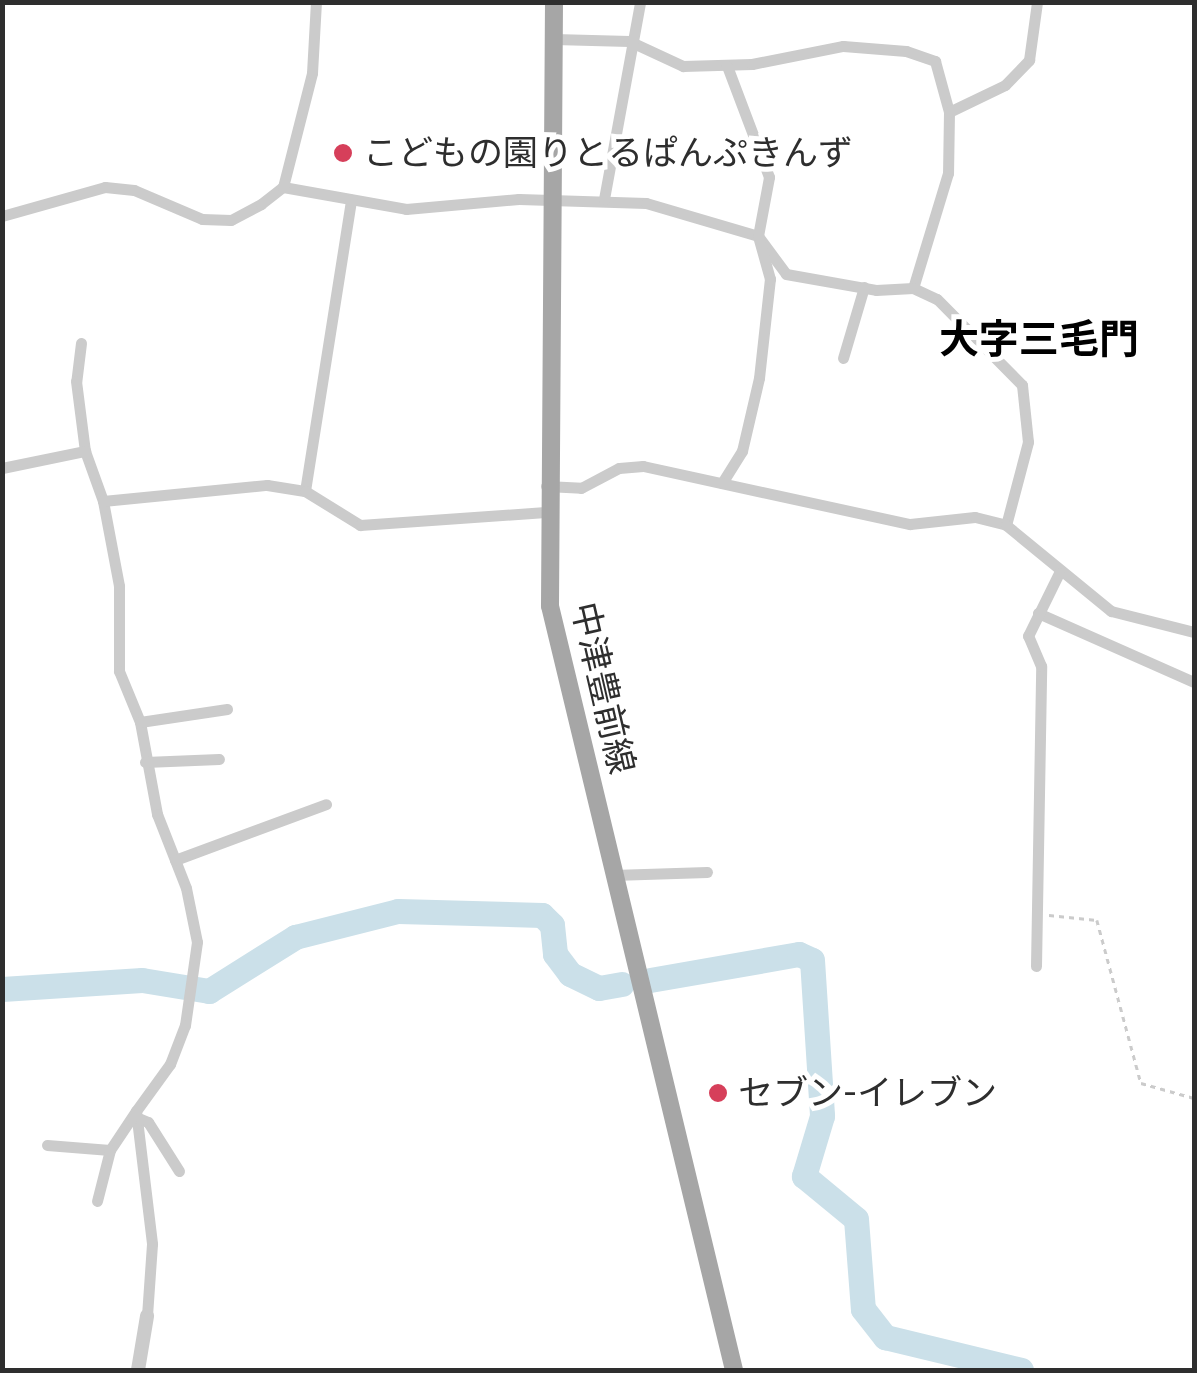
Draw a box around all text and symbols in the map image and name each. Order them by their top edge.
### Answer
place label: こどもの園りとるぱんぷきんず [363,132,853,174]
marker: こどもの園りとるぱんぷきんず [332,142,354,164]
district label: 大字三毛門 [939,316,1139,364]
street label: 中津豊前線 [563,598,643,778]
place label: セブン-イレブン [738,1072,997,1114]
marker: セブン-イレブン [707,1082,729,1104]

